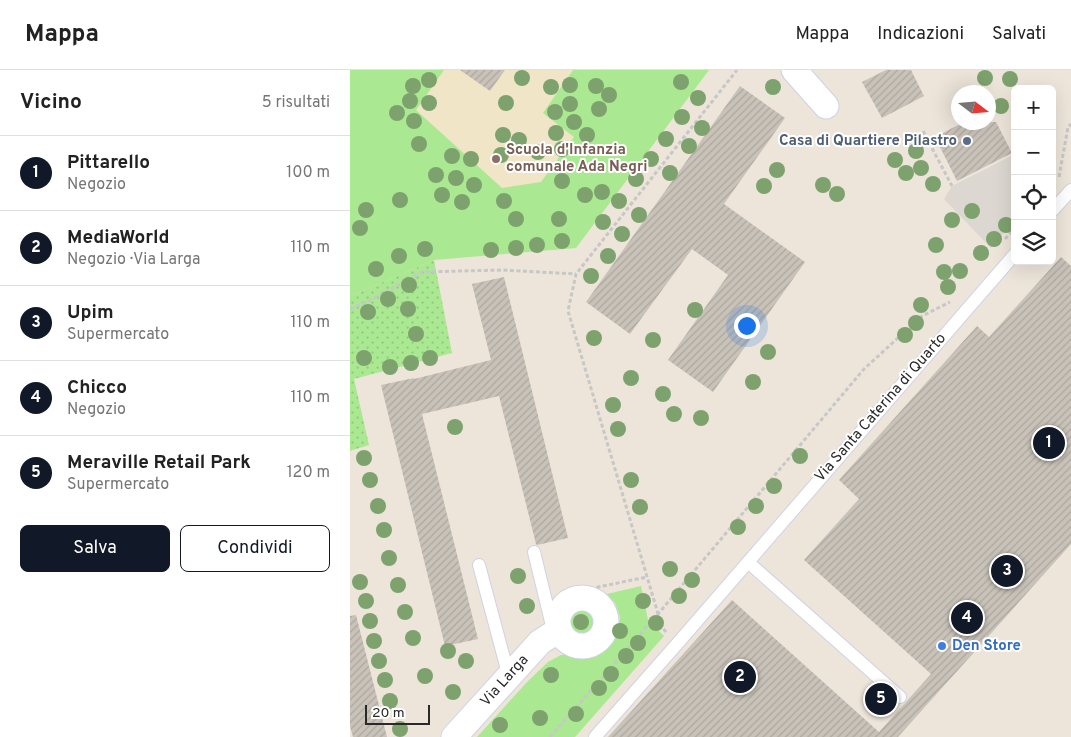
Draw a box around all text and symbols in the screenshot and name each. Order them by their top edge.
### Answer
text: Mappa [25,20,99,50]
text: Mappa [796,23,849,46]
text: Indicazioni [877,23,964,46]
text: Salvati [992,23,1046,46]
north arrow [951,85,996,130]
map controls [1011,85,1056,265]
button: + [1011,85,1056,130]
text: Vicino [20,89,82,116]
text: 5 risultati [262,93,330,113]
button: − [1011,130,1056,175]
place label: Casa di Quartiere Pilastro [779,132,957,151]
marker: Casa di Quartiere Pilastro [961,135,973,147]
place label: Scuola d'Infanzia comunale Ada Negri [506,141,647,177]
text: Pittarello [67,151,150,175]
marker: Scuola d'Infanzia comunale Ada Negri [490,153,502,165]
text: 1 [33,163,39,183]
text: 100 m [286,163,330,183]
text: Negozio [67,175,126,195]
button: locate [1011,175,1056,220]
button: layers [1011,220,1056,265]
text: MediaWorld [67,226,169,250]
text: 2 [31,238,41,258]
text: 110 m [290,238,330,258]
text: Negozio · Via Larga [67,250,201,270]
text: Upim [67,301,114,325]
text: 3 [31,313,41,333]
text: 110 m [290,313,330,333]
your location [734,313,760,339]
text: Supermercato [67,325,169,345]
street label: Via Santa Caterina di Quarto [811,330,951,486]
text: Chicco [67,376,127,400]
text: 4 [31,388,41,408]
text: 110 m [290,388,330,408]
text: Negozio [67,400,126,420]
pin: 1 [1033,424,1065,462]
text: Meraville Retail Park [67,451,251,475]
text: 5 [31,463,41,483]
text: 120 m [287,463,330,483]
text: Supermercato [67,475,169,495]
button: Salva [20,525,170,572]
button: Condividi [180,525,330,572]
pin: 3 [991,552,1023,590]
pin: 4 [951,599,983,637]
place label: Den Store [952,637,1021,656]
marker: Den Store [936,640,948,652]
street label: Via Larga [477,651,533,711]
pin: 2 [724,658,756,696]
pin: 5 [865,680,897,718]
scale bar [365,702,430,725]
text: 20 m [372,705,405,722]

